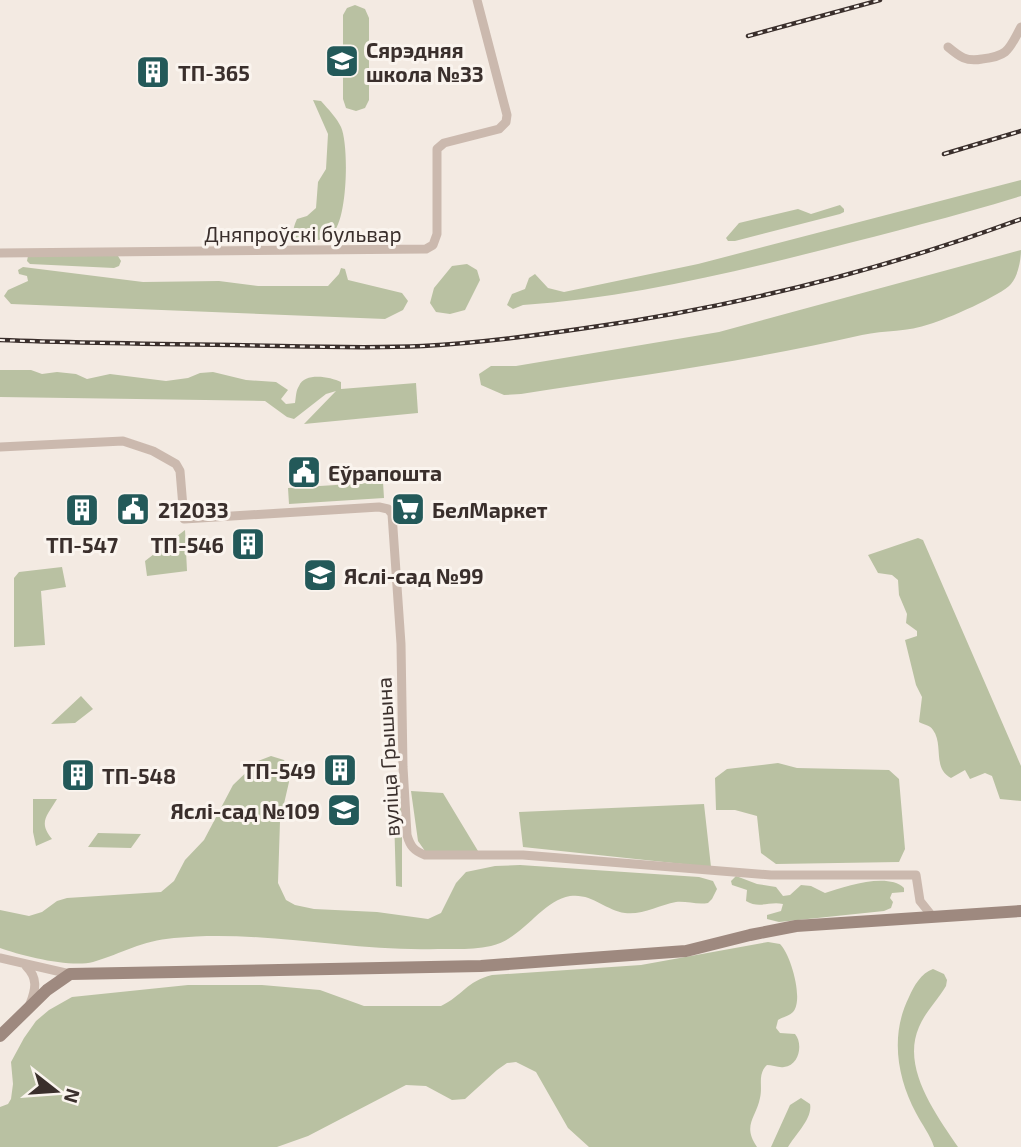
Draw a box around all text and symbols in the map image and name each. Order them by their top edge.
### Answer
place label: Сярэдняя школа №33 [366,37,484,86]
school or university icon: Сярэдняя школа №33 [323,42,361,80]
building icon: ТП-365 [134,53,172,91]
place label: ТП-365 [178,60,250,85]
street label: Дняпроўскі бульвар [204,221,402,247]
public building icon: Еўрапошта [285,453,323,491]
place label: Еўрапошта [328,460,442,485]
public building icon: 212033 [114,490,152,528]
supermarket icon: БелМаркет [389,490,427,528]
building icon: ТП-547 [63,491,101,529]
place label: 212033 [158,497,229,522]
place label: БелМаркет [432,497,548,522]
building icon: ТП-546 [229,525,267,563]
place label: ТП-547 [46,532,118,557]
place label: ТП-546 [151,532,224,557]
school or university icon: Яслі-сад №99 [301,556,339,594]
place label: Яслі-сад №99 [344,563,484,588]
street label: вуліца Грышына [370,676,405,837]
building icon: ТП-549 [321,751,359,789]
building icon: ТП-548 [59,756,97,794]
place label: ТП-549 [243,758,316,783]
place label: ТП-548 [102,763,176,788]
school or university icon: Яслі-сад №109 [325,791,363,829]
place label: Яслі-сад №109 [170,798,320,823]
north arrow [21,1056,91,1126]
text: N [60,1086,86,1106]

